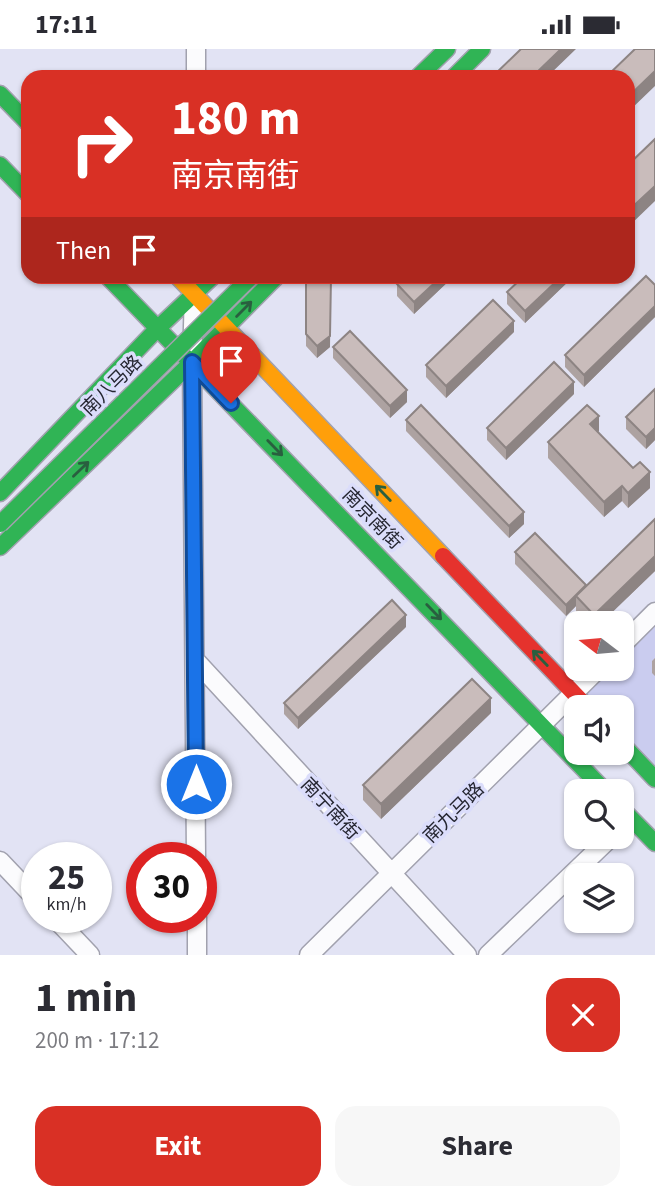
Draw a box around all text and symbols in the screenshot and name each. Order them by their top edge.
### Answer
text: 17:11 [35,6,98,43]
text: 180 m [171,84,300,154]
icon: right [56,98,147,189]
text: 南京南街 [171,153,299,199]
icon: arrive [125,231,163,269]
text: Then [56,232,111,269]
one-way arrow [235,301,252,318]
pin [201,331,261,403]
icon: arrive [212,342,250,380]
street label: 南八马路 [76,350,148,422]
one-way arrow [267,439,284,456]
one-way arrow [72,460,89,477]
street label: 南京南街 [336,482,408,556]
one-way arrow [374,485,391,502]
one-way arrow [425,603,442,620]
north arrow [564,611,634,681]
map controls [564,611,634,933]
one-way arrow [531,649,548,666]
button: sound [564,695,634,765]
position arrow [159,747,233,821]
street label: 南宁南街 [294,772,366,846]
street label: 南九马路 [418,777,490,849]
button: search [564,779,634,849]
speed limit sign: 30 [126,842,217,933]
text: 25 [48,853,85,903]
button: layers [564,863,634,933]
text: km/h [47,892,86,917]
text: 1 min [35,968,137,1028]
button: close [546,978,620,1052]
text: 200 m · 17:12 [35,1024,159,1057]
button: Exit [35,1106,321,1186]
button: Share [335,1106,620,1186]

